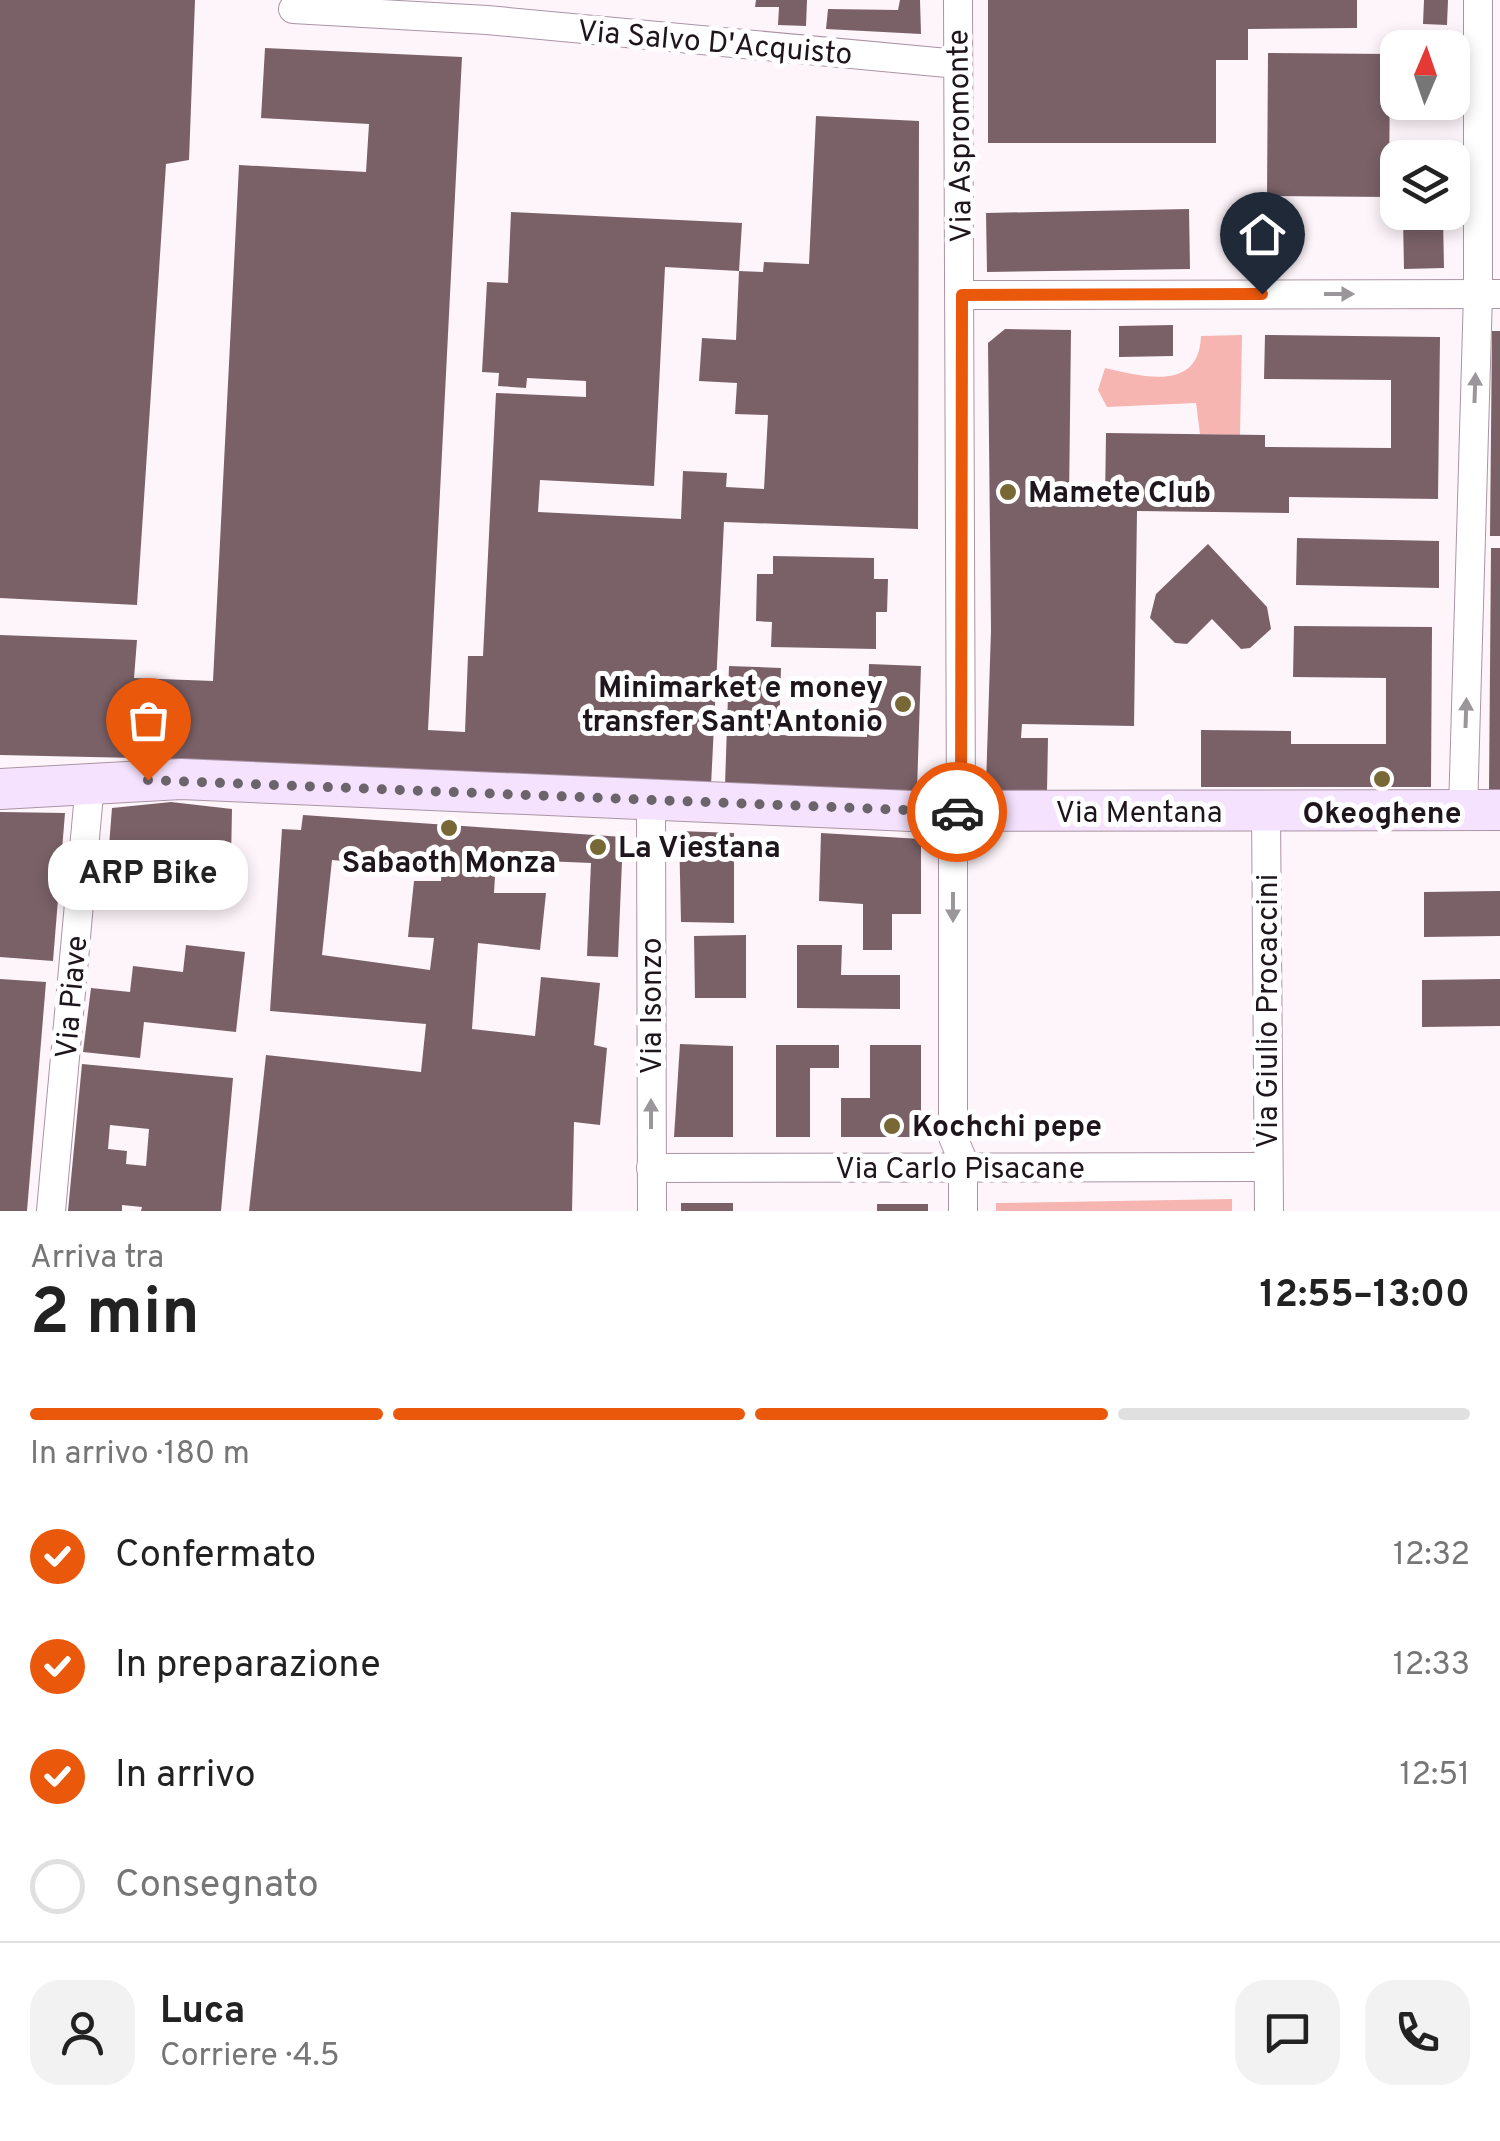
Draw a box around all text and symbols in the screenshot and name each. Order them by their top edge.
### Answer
street label: Via Salvo D'Acquisto [576,14,854,75]
street label: Via Aspromonte [941,29,982,243]
north arrow [1380,30,1470,120]
map controls [1380,30,1470,230]
button: layers [1380,140,1470,230]
pin [1220,192,1305,295]
icon: home [1235,207,1290,262]
one-way arrow [1323,286,1355,302]
one-way arrow [1467,372,1483,404]
place label: Mamete Club [1028,476,1211,513]
marker: Mamete Club [997,481,1019,503]
place label: Minimarket e money transfer Sant'Antonio [582,671,883,742]
pin [106,678,191,781]
icon: bag [121,693,176,748]
marker: Minimarket e money transfer Sant'Antonio [892,693,914,715]
one-way arrow [1458,697,1474,729]
courier [907,762,1007,862]
marker: Okeoghene [1371,768,1393,790]
icon: car [930,785,985,840]
street label: Via Mentana [1055,796,1223,833]
place label: Okeoghene [1303,797,1461,834]
marker: Sabaoth Monza [438,817,460,839]
place label: La Viestana [618,831,781,868]
marker: La Viestana [587,836,609,858]
callout: ARP Bike [48,840,248,910]
place label: Sabaoth Monza [342,846,556,883]
text: ARP Bike [78,855,218,895]
street label: Via Giulio Procaccini [1251,874,1288,1148]
one-way arrow [945,892,961,924]
street label: Via Piave [50,934,97,1060]
street label: Via Isonzo [635,938,672,1074]
one-way arrow [643,1097,659,1129]
place label: Kochchi pepe [912,1110,1102,1147]
marker: Kochchi pepe [881,1115,903,1137]
street label: Via Carlo Pisacane [835,1152,1085,1189]
text: Arriva tra [30,1239,164,1279]
text: 12:55–13:00 [1260,1272,1470,1321]
text: 2 min [30,1275,200,1357]
text: In arrivo · 180 m [30,1435,250,1475]
icon: check [30,1529,85,1584]
text: Confermato [115,1532,316,1581]
text: 12:32 [1393,1536,1470,1576]
icon: check [30,1639,85,1694]
text: In preparazione [115,1642,381,1691]
text: 12:33 [1393,1646,1470,1686]
icon: check [30,1749,85,1804]
text: In arrivo [115,1752,256,1801]
text: 12:51 [1399,1756,1470,1796]
text: Consegnato [115,1862,319,1911]
button: person [30,1980,135,2085]
button: chat [1235,1980,1340,2085]
button: phone [1365,1980,1470,2085]
text: Luca [160,1988,245,2037]
text: Corriere · 4.5 [160,2037,340,2077]

